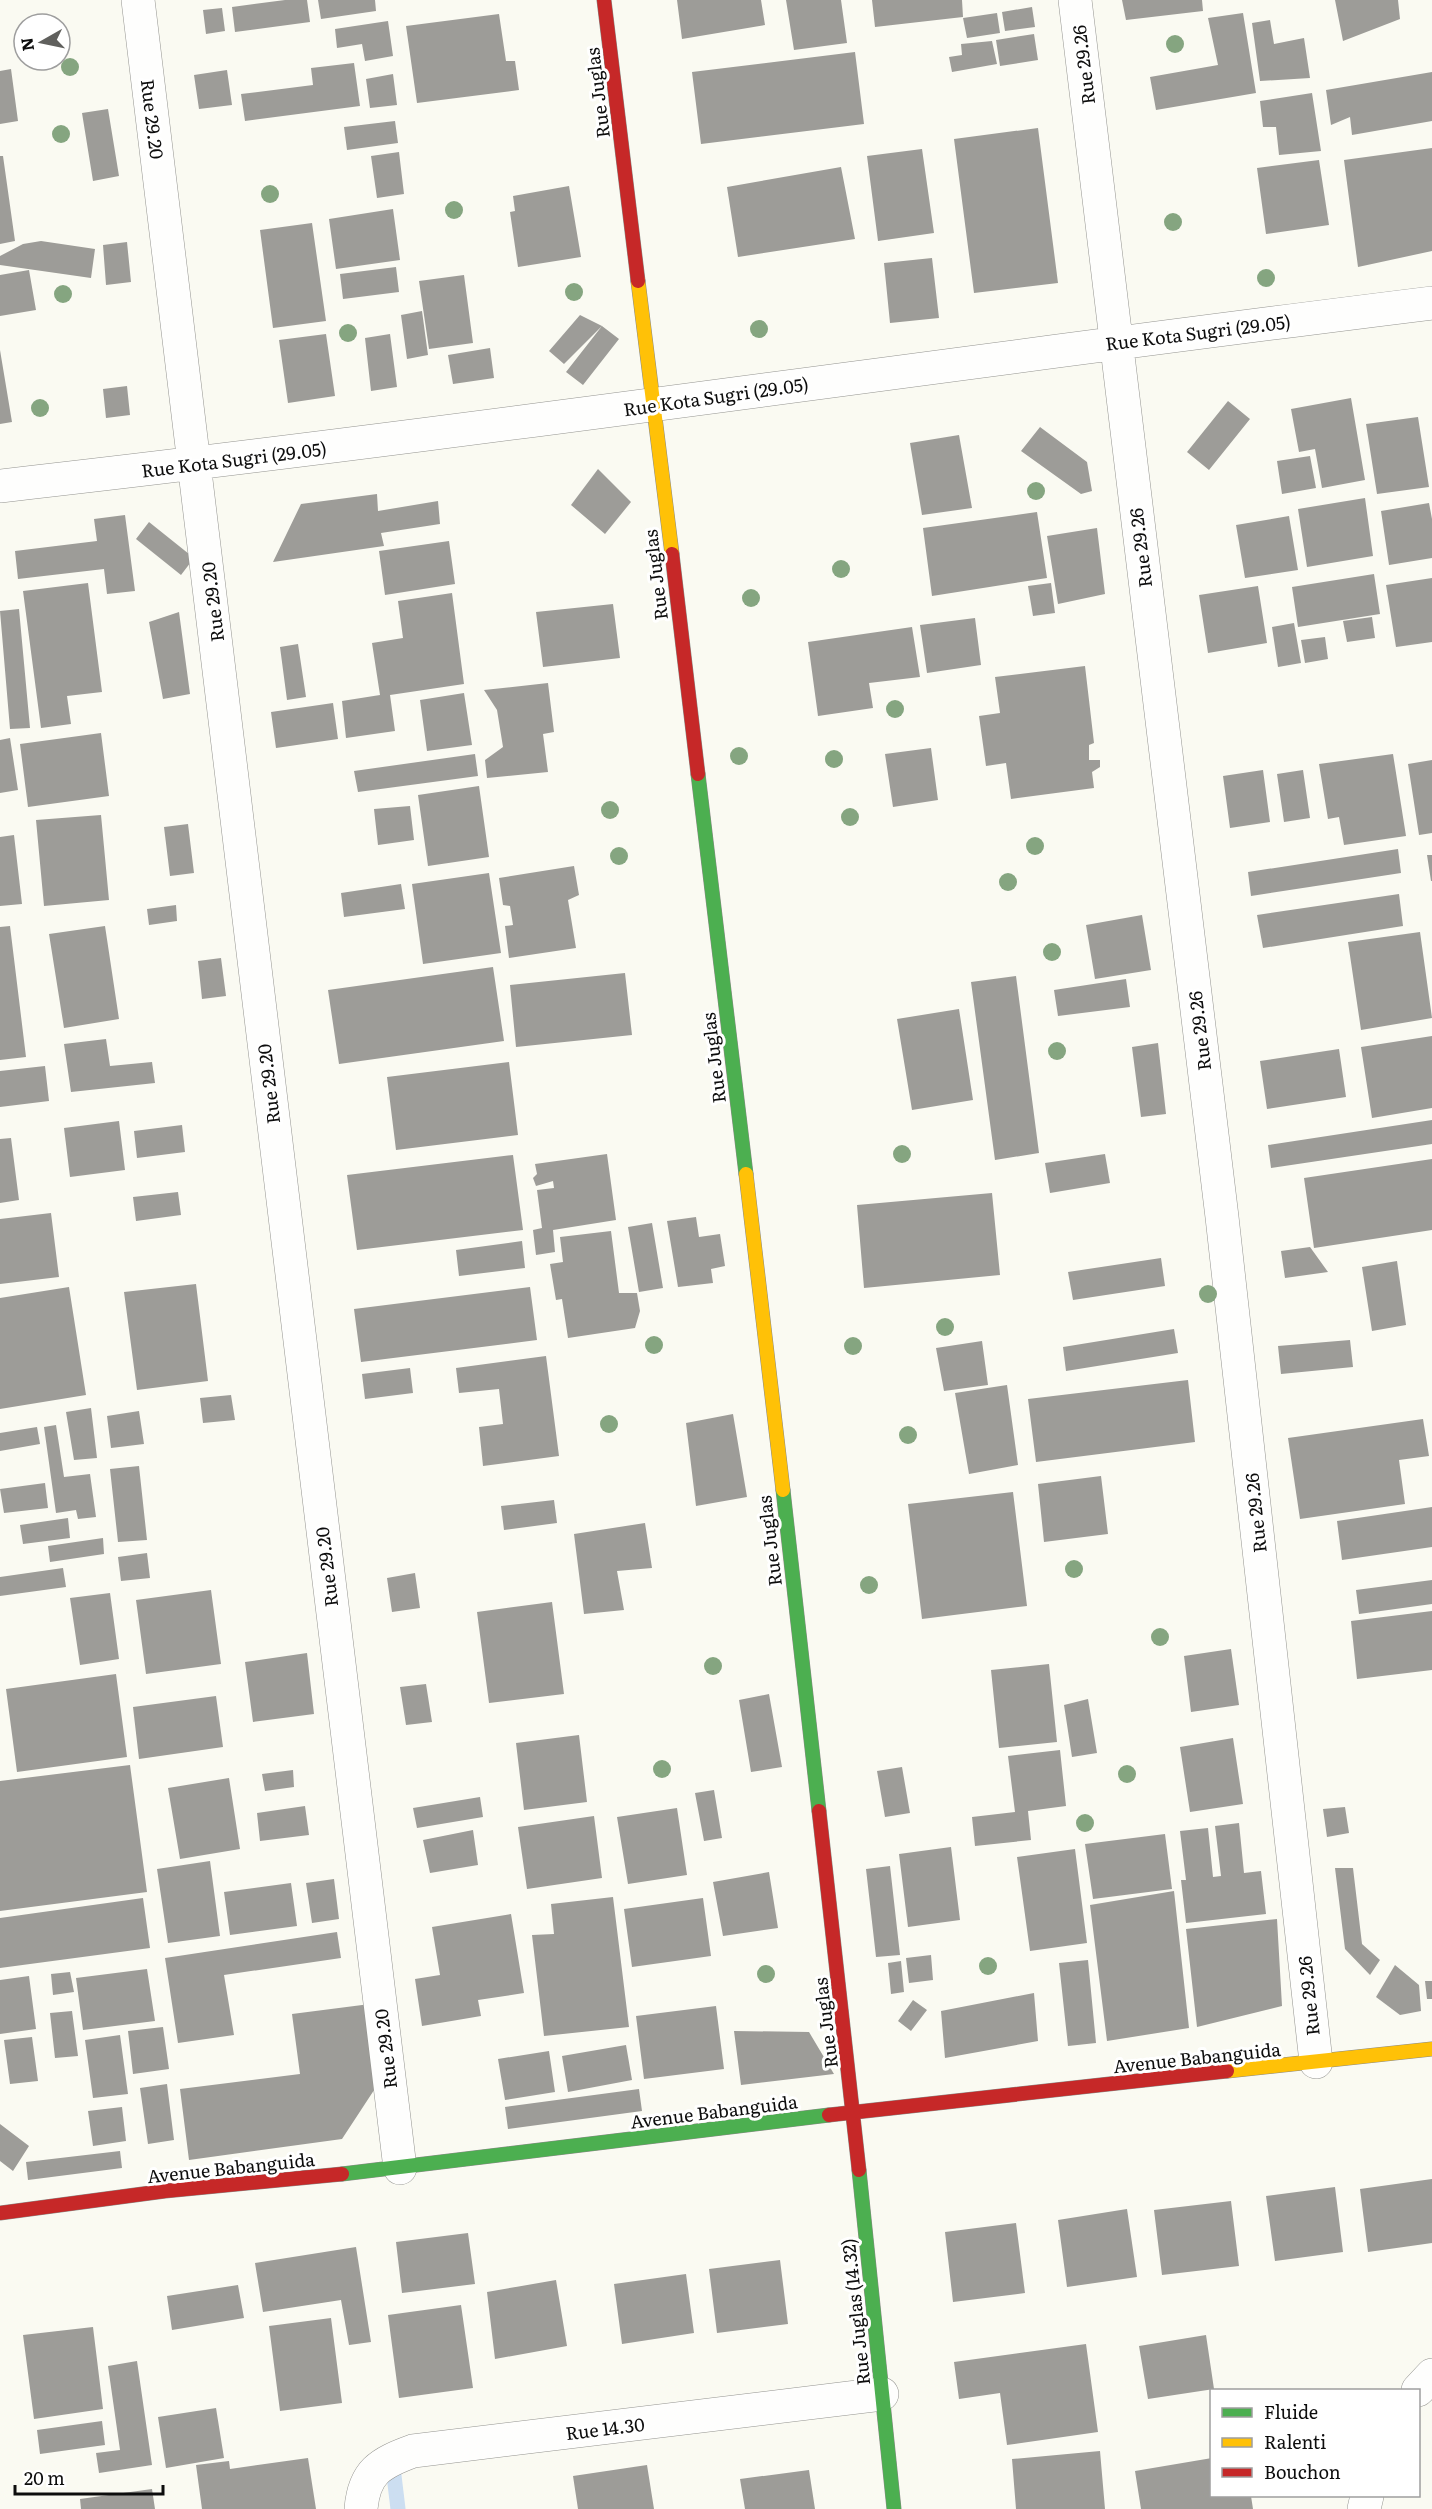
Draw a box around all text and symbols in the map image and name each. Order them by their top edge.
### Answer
north arrow [12,12,72,72]
street label: Rue 29.26 [1065,23,1101,106]
text: N [13,36,39,53]
street label: Rue Juglas [578,46,616,140]
street label: Rue 29.20 [135,77,171,161]
street label: Rue Kota Sugri (29.05) [1104,307,1292,357]
street label: Rue Kota Sugri (29.05) [622,370,810,422]
street label: Rue Kota Sugri (29.05) [140,434,328,484]
street label: Rue 29.26 [1122,506,1158,589]
street label: Rue Juglas [636,528,674,622]
street label: Rue 29.20 [194,560,230,644]
street label: Rue 29.26 [1181,989,1217,1072]
street label: Rue Juglas [694,1011,732,1105]
street label: Rue 29.20 [250,1042,286,1126]
street label: Rue 29.26 [1237,1472,1273,1554]
street label: Rue Juglas [750,1494,788,1588]
street label: Rue 29.20 [308,1525,344,1609]
street label: Rue 29.26 [1290,1955,1326,2037]
street label: Rue Juglas [806,1976,844,2070]
street label: Rue 29.20 [367,2007,403,2091]
street label: Avenue Babanguida [1112,2035,1282,2079]
street label: Avenue Babanguida [629,2087,799,2135]
street label: Avenue Babanguida [146,2145,316,2189]
street label: Rue Juglas (14.32) [834,2237,876,2387]
legend [1210,2389,1420,2497]
text: Fluide [1264,2398,1318,2425]
street label: Rue 14.30 [564,2410,646,2446]
text: Ralenti [1264,2428,1326,2455]
scale bar [15,2458,164,2496]
text: Bouchon [1264,2458,1341,2485]
text: 20 m [24,2464,65,2491]

